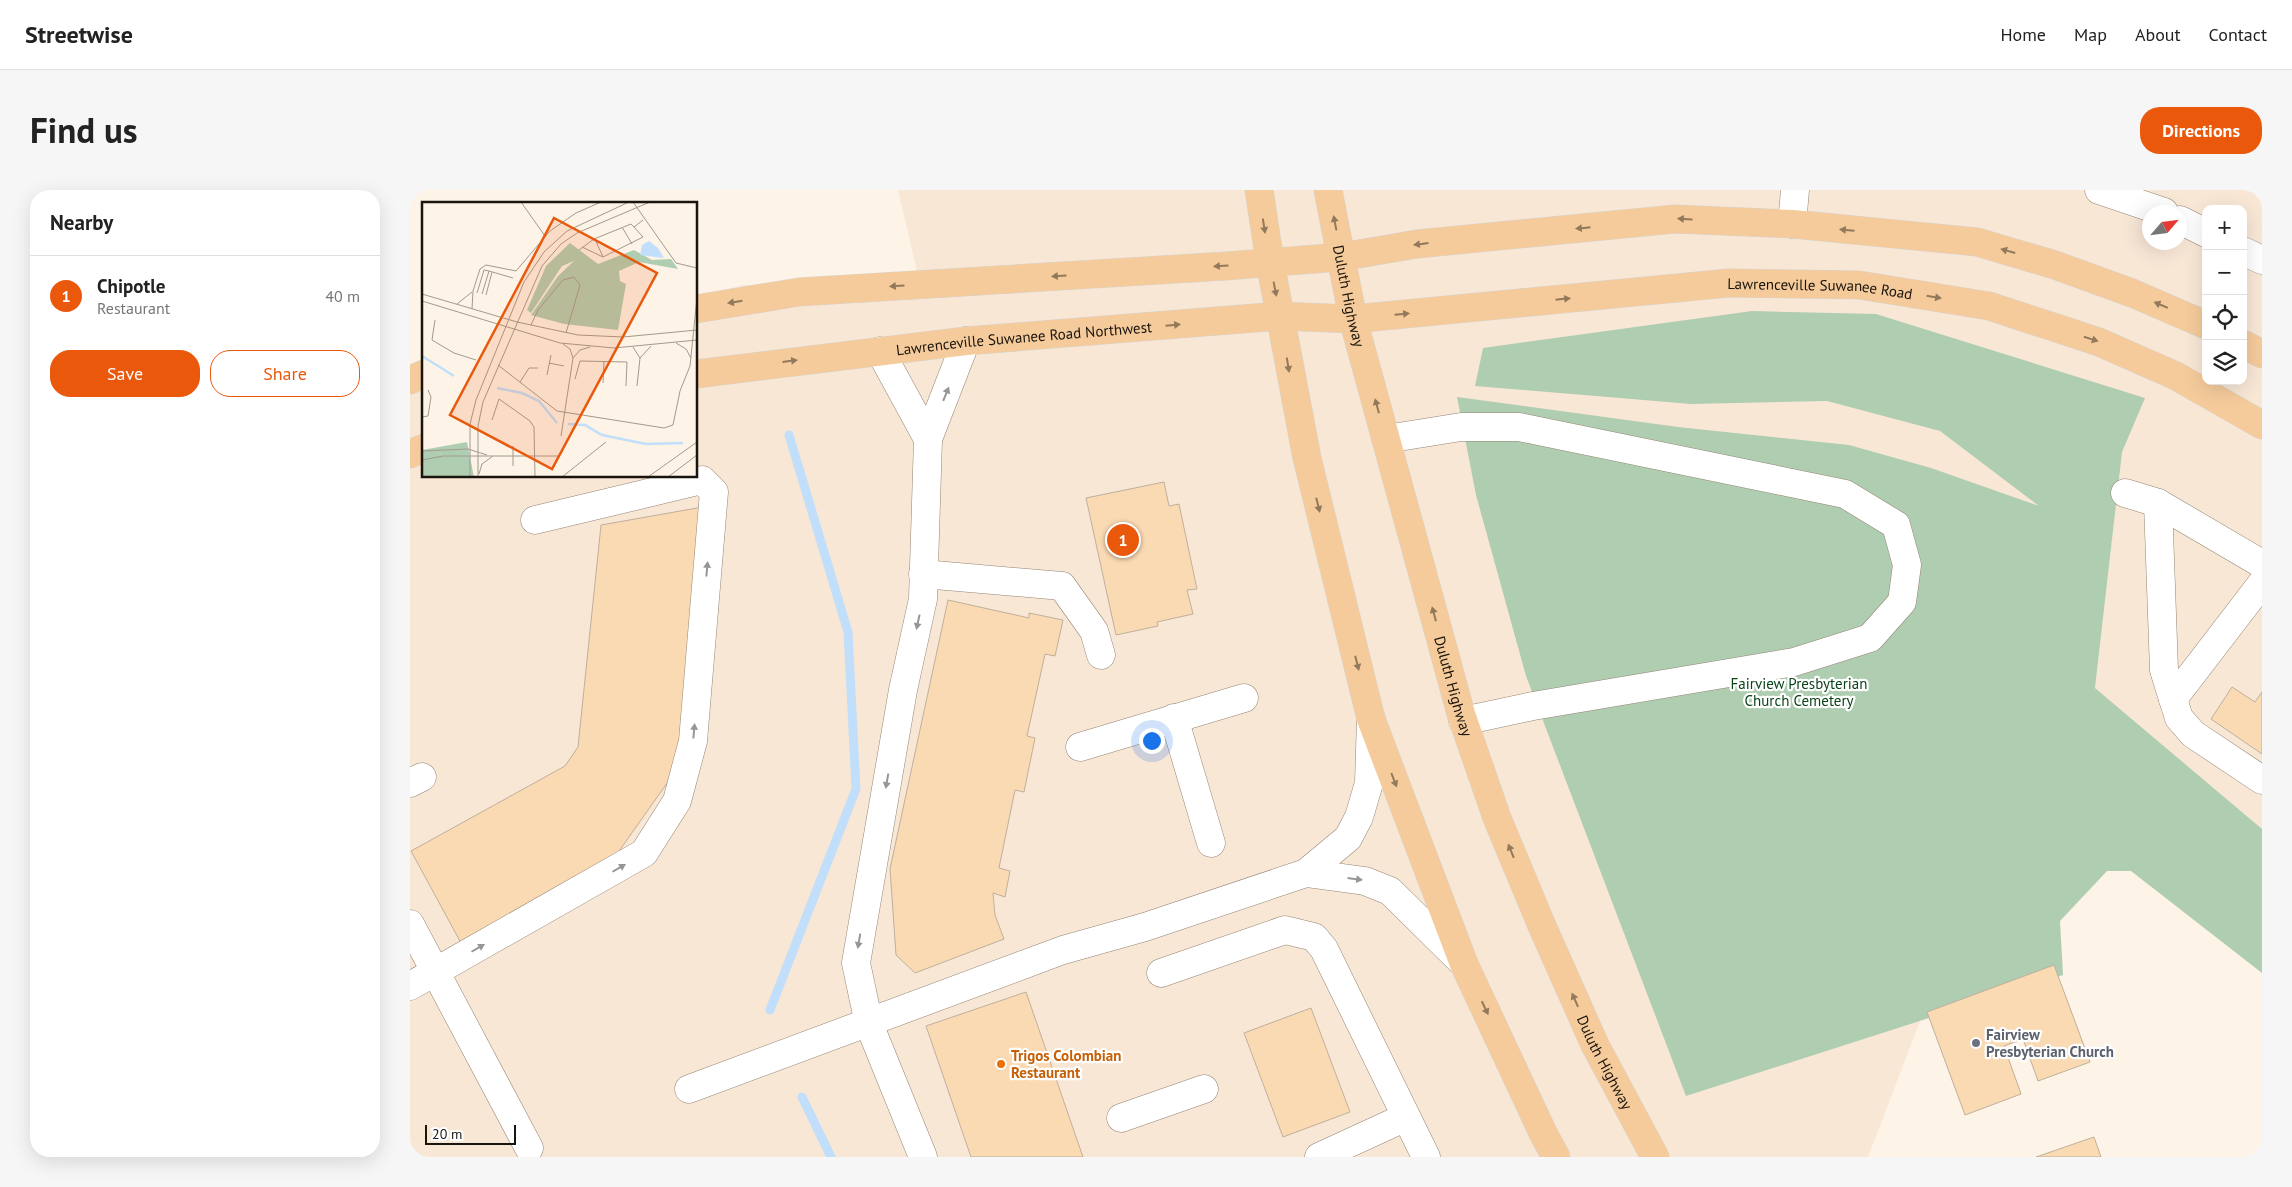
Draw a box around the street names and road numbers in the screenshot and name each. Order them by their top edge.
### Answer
street label: Duluth Highway [1329,243,1370,349]
street label: Lawrenceville Suwanee Road [1727,273,1914,303]
street label: Lawrenceville Suwanee Road Northwest [895,317,1153,359]
street label: Duluth Highway [1431,634,1477,739]
street label: Duluth Highway [1573,1012,1637,1113]

